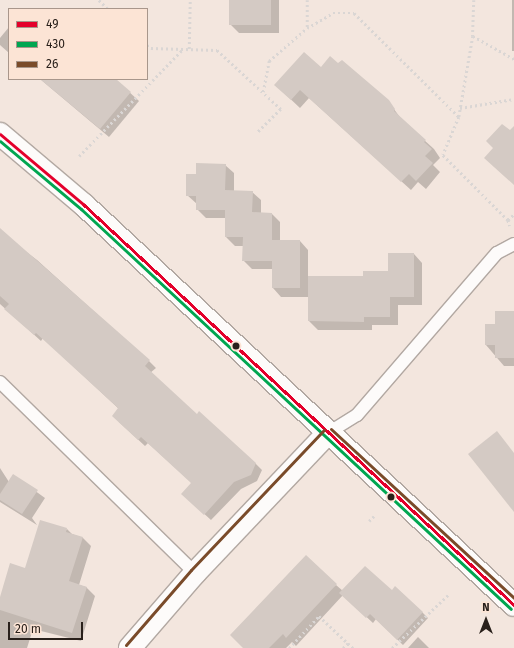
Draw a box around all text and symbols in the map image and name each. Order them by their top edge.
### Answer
legend [8,8,148,80]
text: 49 [46,17,58,31]
text: 430 [46,37,65,51]
text: 26 [46,57,58,71]
unlabelled marker [231,341,241,351]
unlabelled marker [386,492,396,502]
north arrow [466,600,506,640]
text: N [482,601,490,614]
scale bar [10,614,85,640]
text: 20 m [15,622,41,636]

